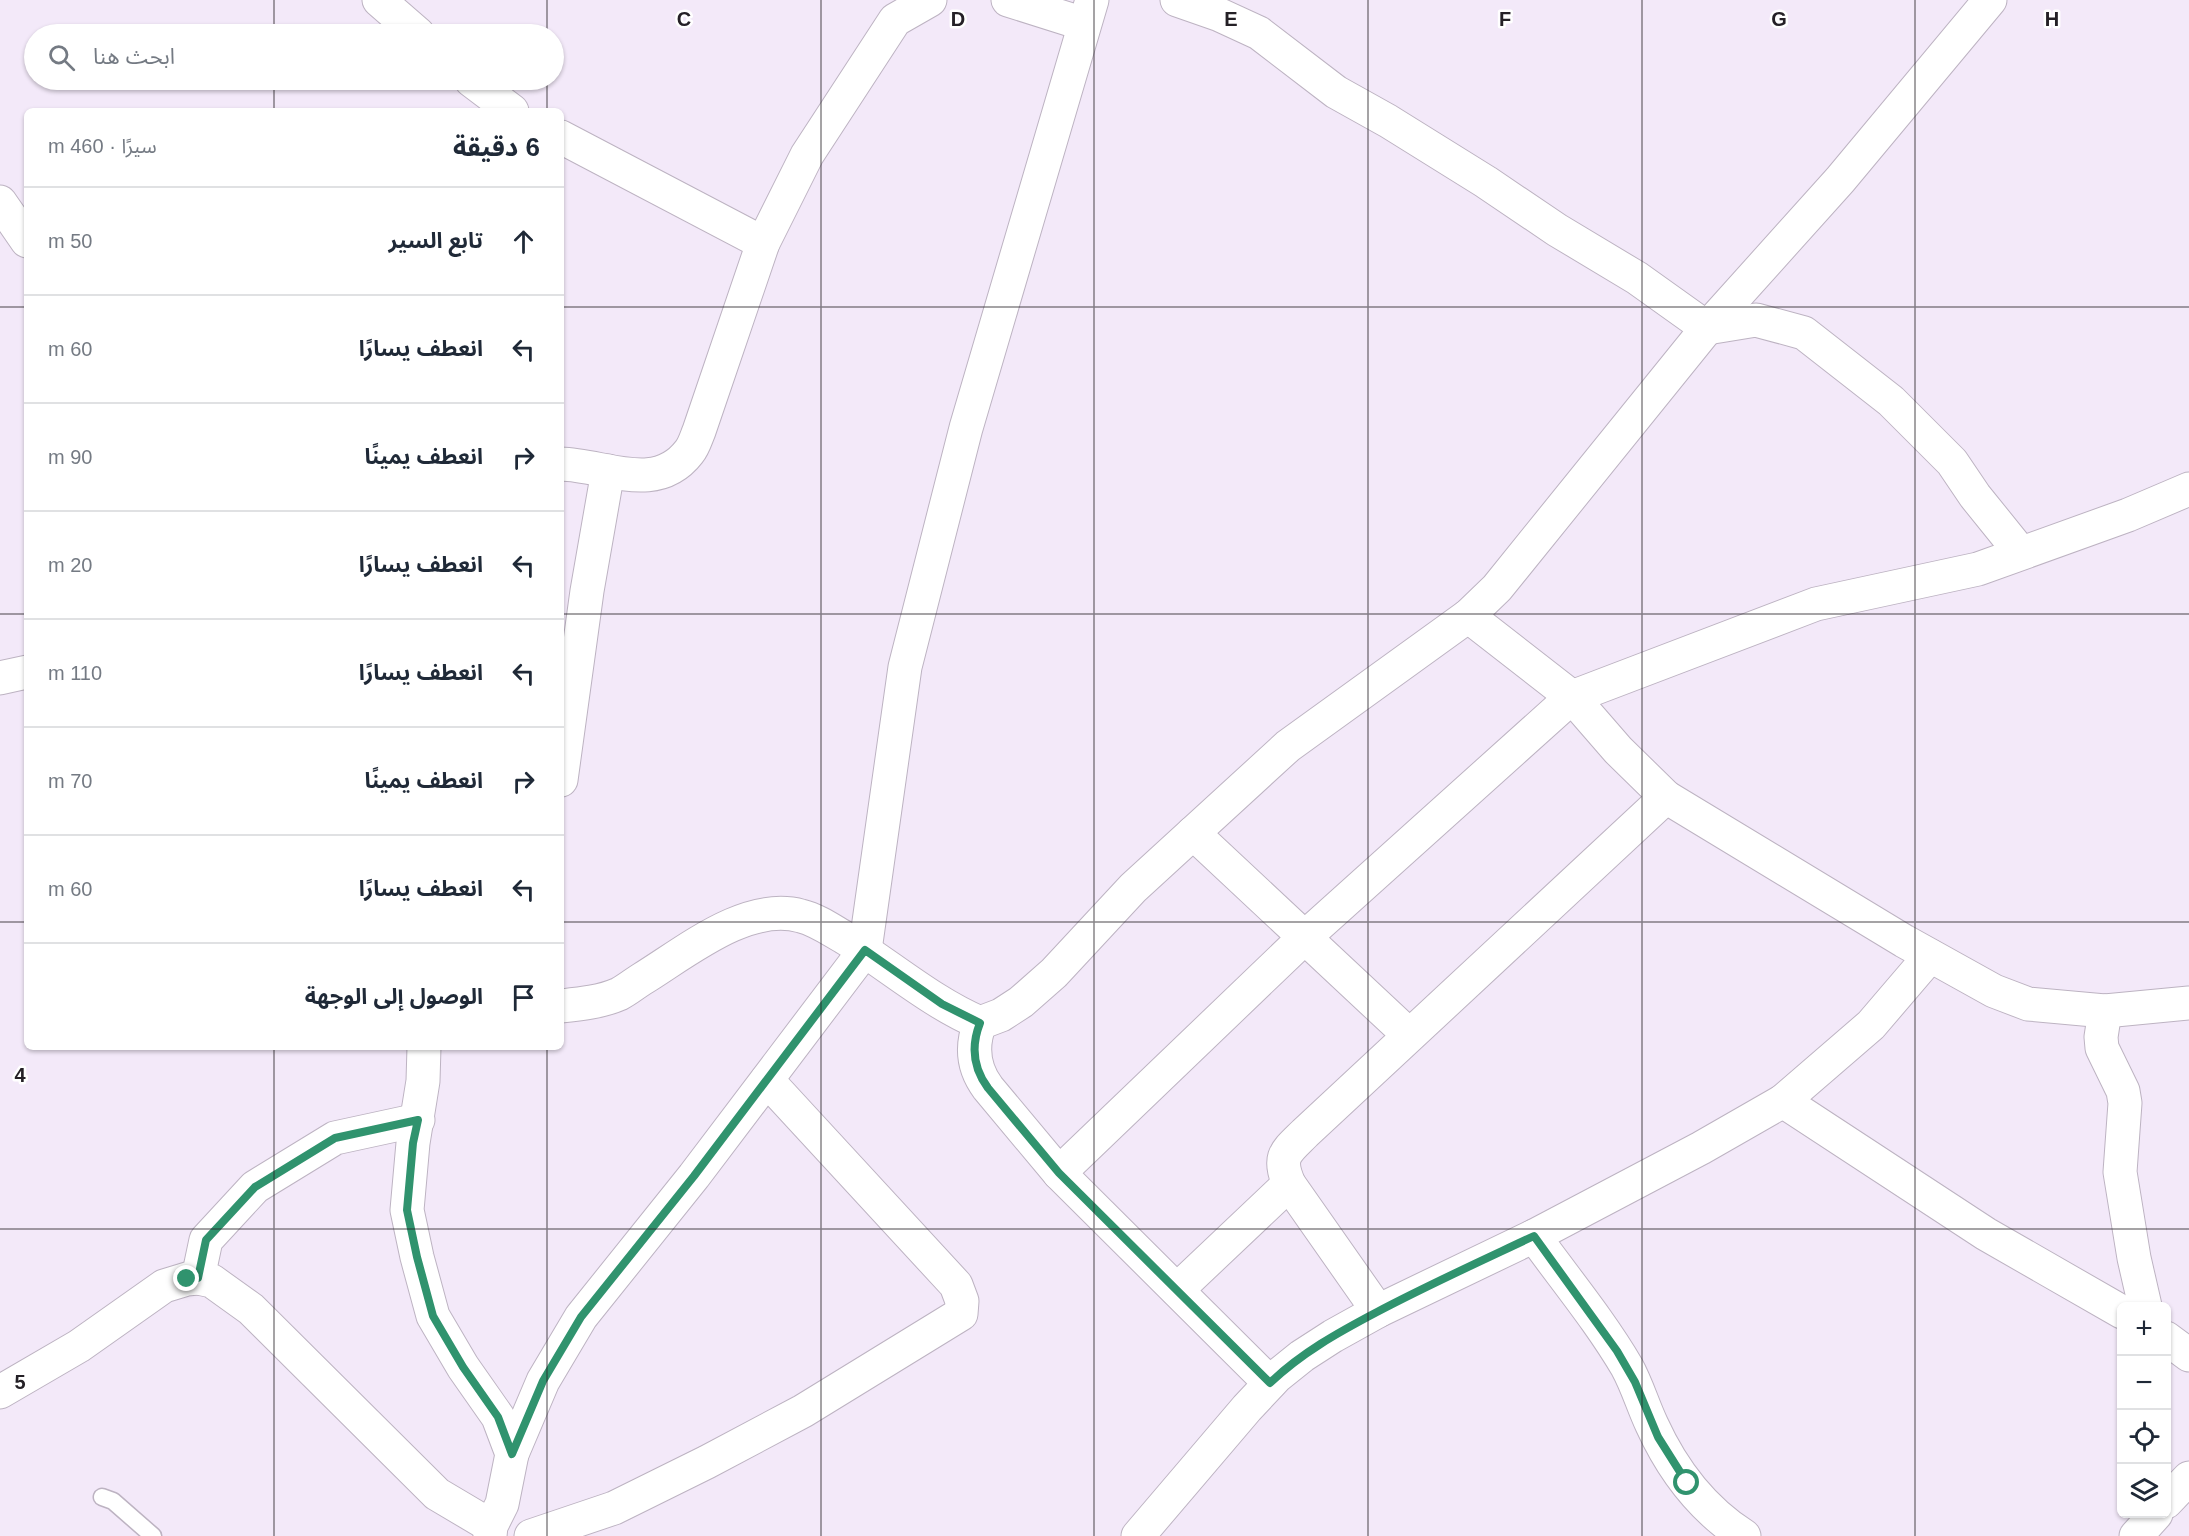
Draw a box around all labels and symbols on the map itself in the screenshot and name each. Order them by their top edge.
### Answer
text: C [677,8,691,30]
text: D [951,8,965,30]
text: E [1224,8,1238,30]
text: F [1499,8,1511,30]
text: G [1771,8,1787,30]
text: H [2045,8,2059,30]
text: 4 [14,1064,26,1086]
route end [173,1265,199,1291]
text: 5 [14,1371,26,1393]
route start [1673,1469,1699,1495]

